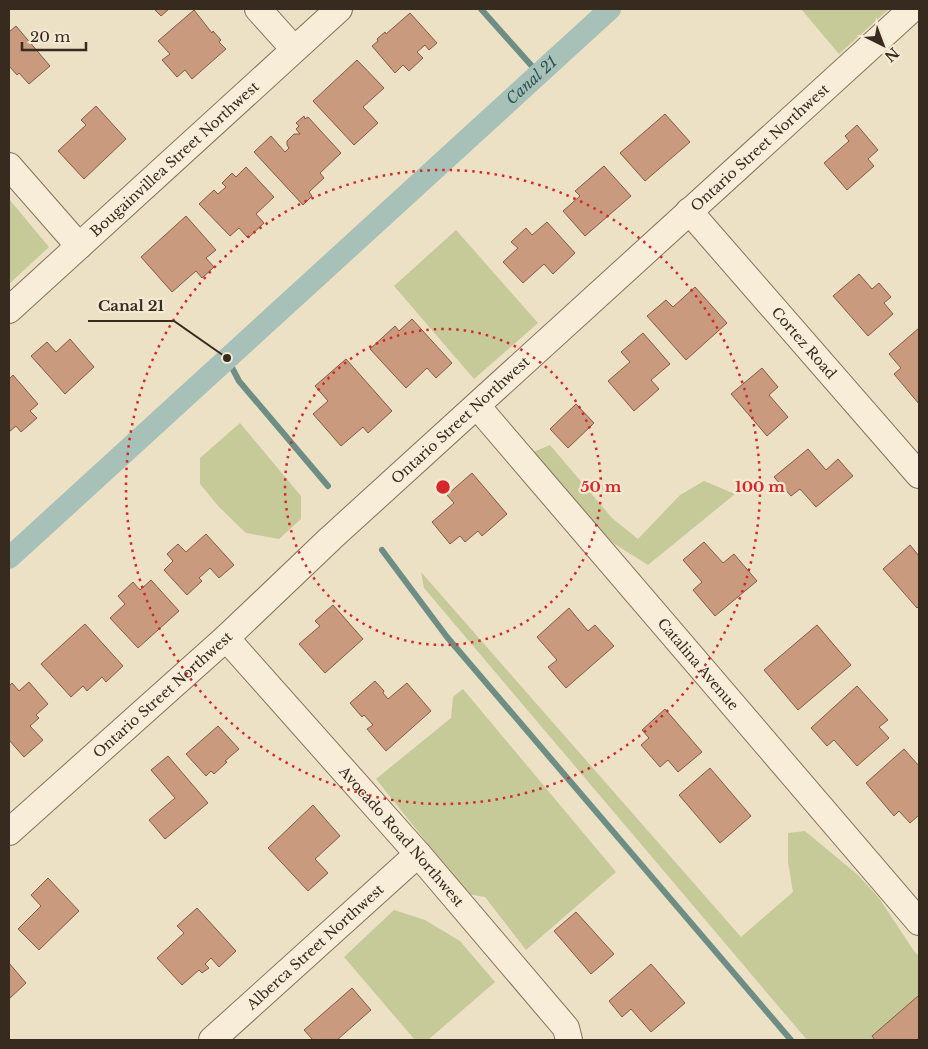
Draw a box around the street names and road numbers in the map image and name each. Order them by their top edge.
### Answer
street label: Bougainvillea Street Northwest [86,77,263,241]
street label: Ontario Street Northwest [687,80,833,215]
street label: Cortez Road [768,303,841,383]
street label: Ontario Street Northwest [387,352,534,488]
street label: Catalina Avenue [654,615,743,714]
street label: Ontario Street Northwest [89,627,237,762]
street label: Avocado Road Northwest [335,762,468,911]
street label: Alberca Street Northwest [242,880,388,1014]

